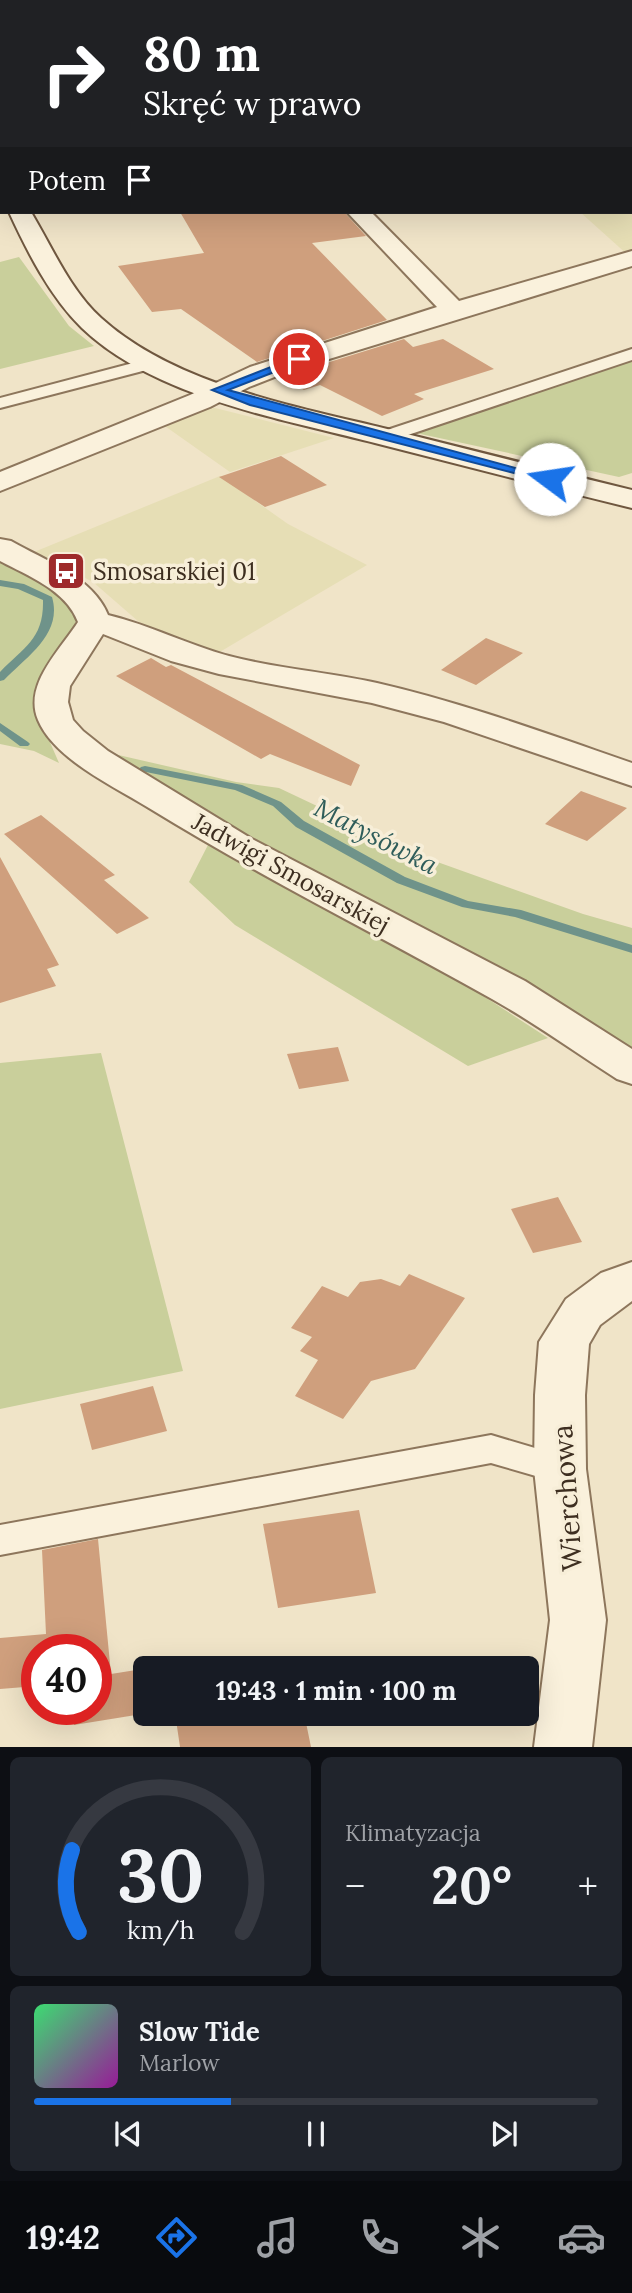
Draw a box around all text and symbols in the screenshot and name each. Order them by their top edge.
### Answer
text: 80 m [143,22,260,84]
icon: right [28,28,119,119]
text: Skręć w prawo [143,83,361,124]
icon: arrive [120,161,158,199]
text: Potem [28,164,106,197]
pin [269,329,329,389]
icon: arrive [280,340,318,378]
position arrow [513,442,587,516]
bus stop icon: Smosarskiej 01 [45,550,87,592]
place label: Smosarskiej 01 [93,556,256,587]
water label: Matysówka [309,791,444,881]
street label: Jadwigi Smosarskiej [186,805,395,940]
street label: Wierchowa [544,1424,590,1572]
speed limit sign: 40 [21,1634,112,1725]
text: 19:43 · 1 min · 100 m [216,1674,456,1707]
text: Klimatyzacja [345,1818,481,1847]
text: 30 [117,1830,204,1923]
text: 20° [431,1852,512,1918]
text: − [345,1862,365,1910]
text: + [578,1862,598,1910]
text: km/h [127,1914,194,1946]
text: Slow Tide [139,2015,260,2048]
text: Marlow [139,2048,220,2077]
icon: previous [109,2115,147,2153]
icon: pause [297,2115,335,2153]
icon: next [485,2115,523,2153]
icon: directions [152,2213,201,2262]
icon: music [253,2213,302,2262]
icon: phone [355,2213,404,2262]
icon: climate [456,2213,505,2262]
icon: car [557,2213,606,2262]
text: 19:42 [26,2217,100,2258]

